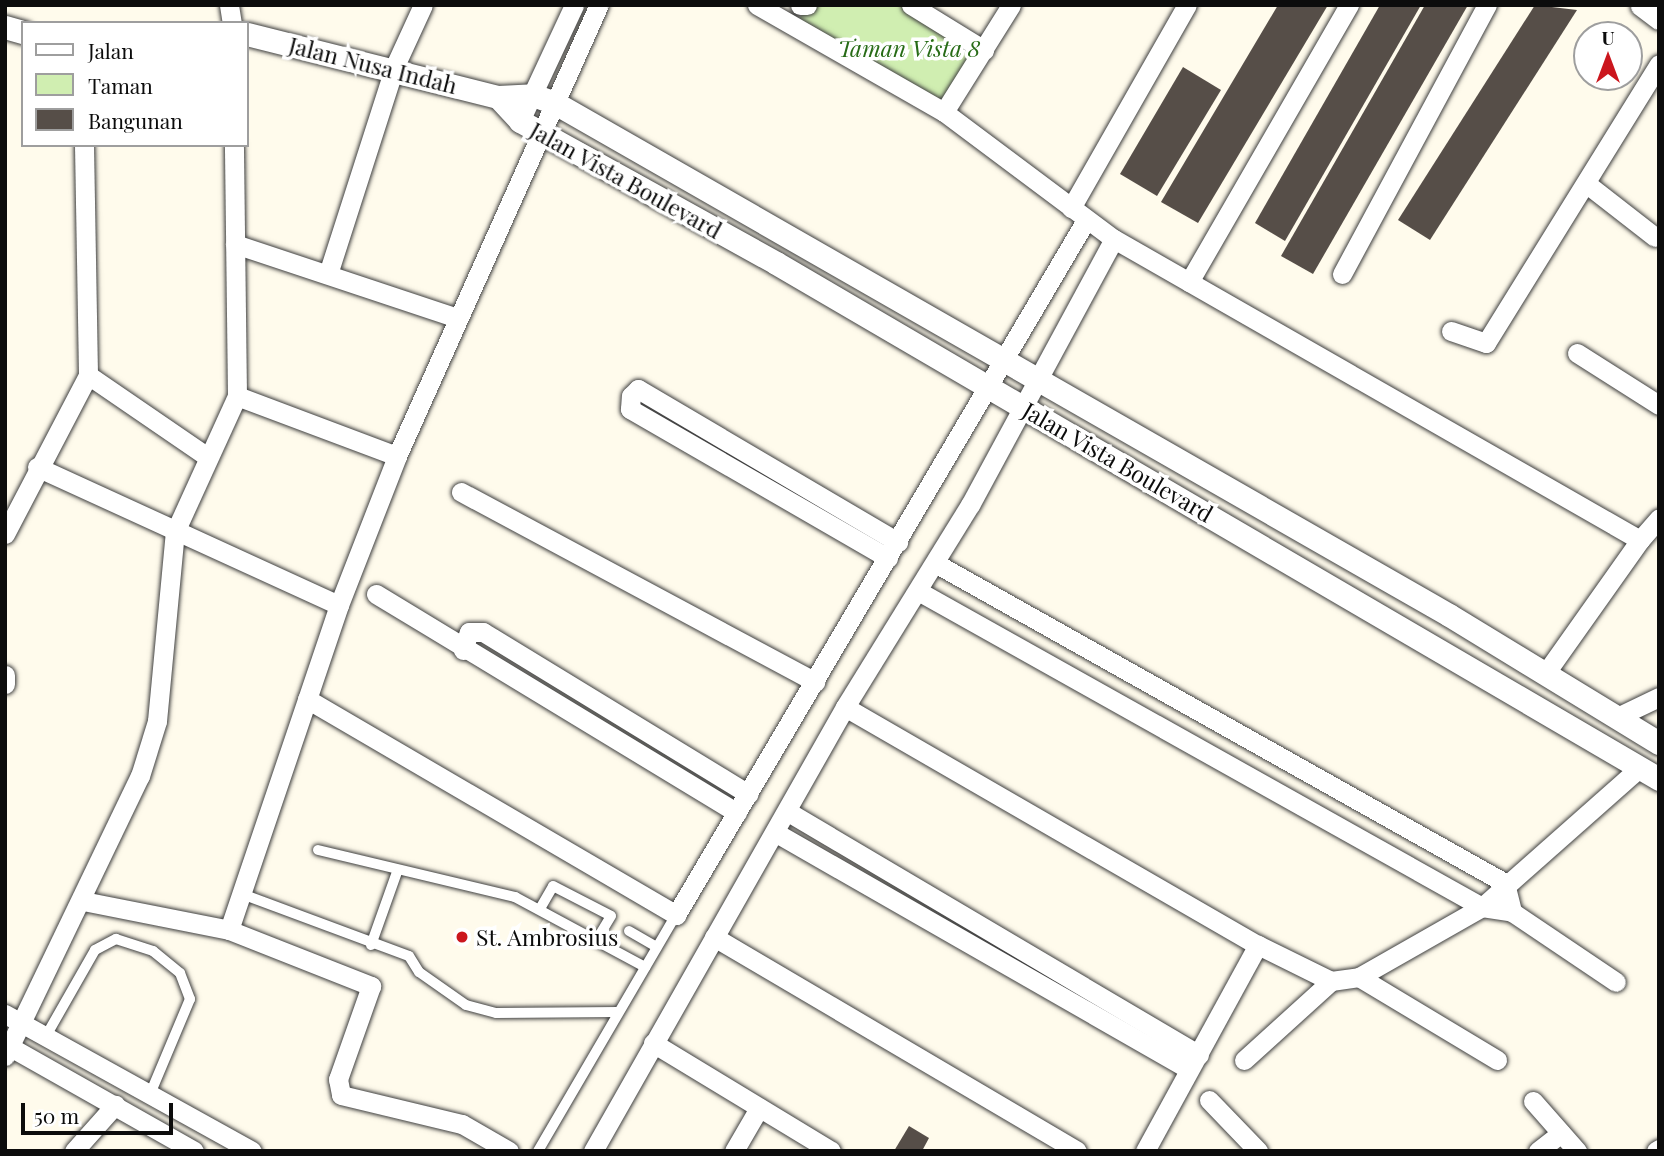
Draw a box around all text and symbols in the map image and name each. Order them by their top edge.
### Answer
legend [21,21,248,147]
north arrow [1573,21,1643,91]
text: U [1601,24,1615,50]
street label: Jalan Nusa Indah [286,31,460,99]
park label: Taman Vista 8 [838,34,980,62]
text: Jalan [88,36,134,64]
text: Taman [88,71,153,99]
text: Bangunan [88,106,183,134]
street label: Jalan Vista Boulevard [525,116,727,244]
street label: Jalan Vista Boulevard [1018,396,1218,528]
place label: St. Ambrosius [476,923,619,951]
marker: St. Ambrosius [454,929,470,945]
scale bar [24,1090,177,1134]
text: 50 m [34,1101,79,1129]

